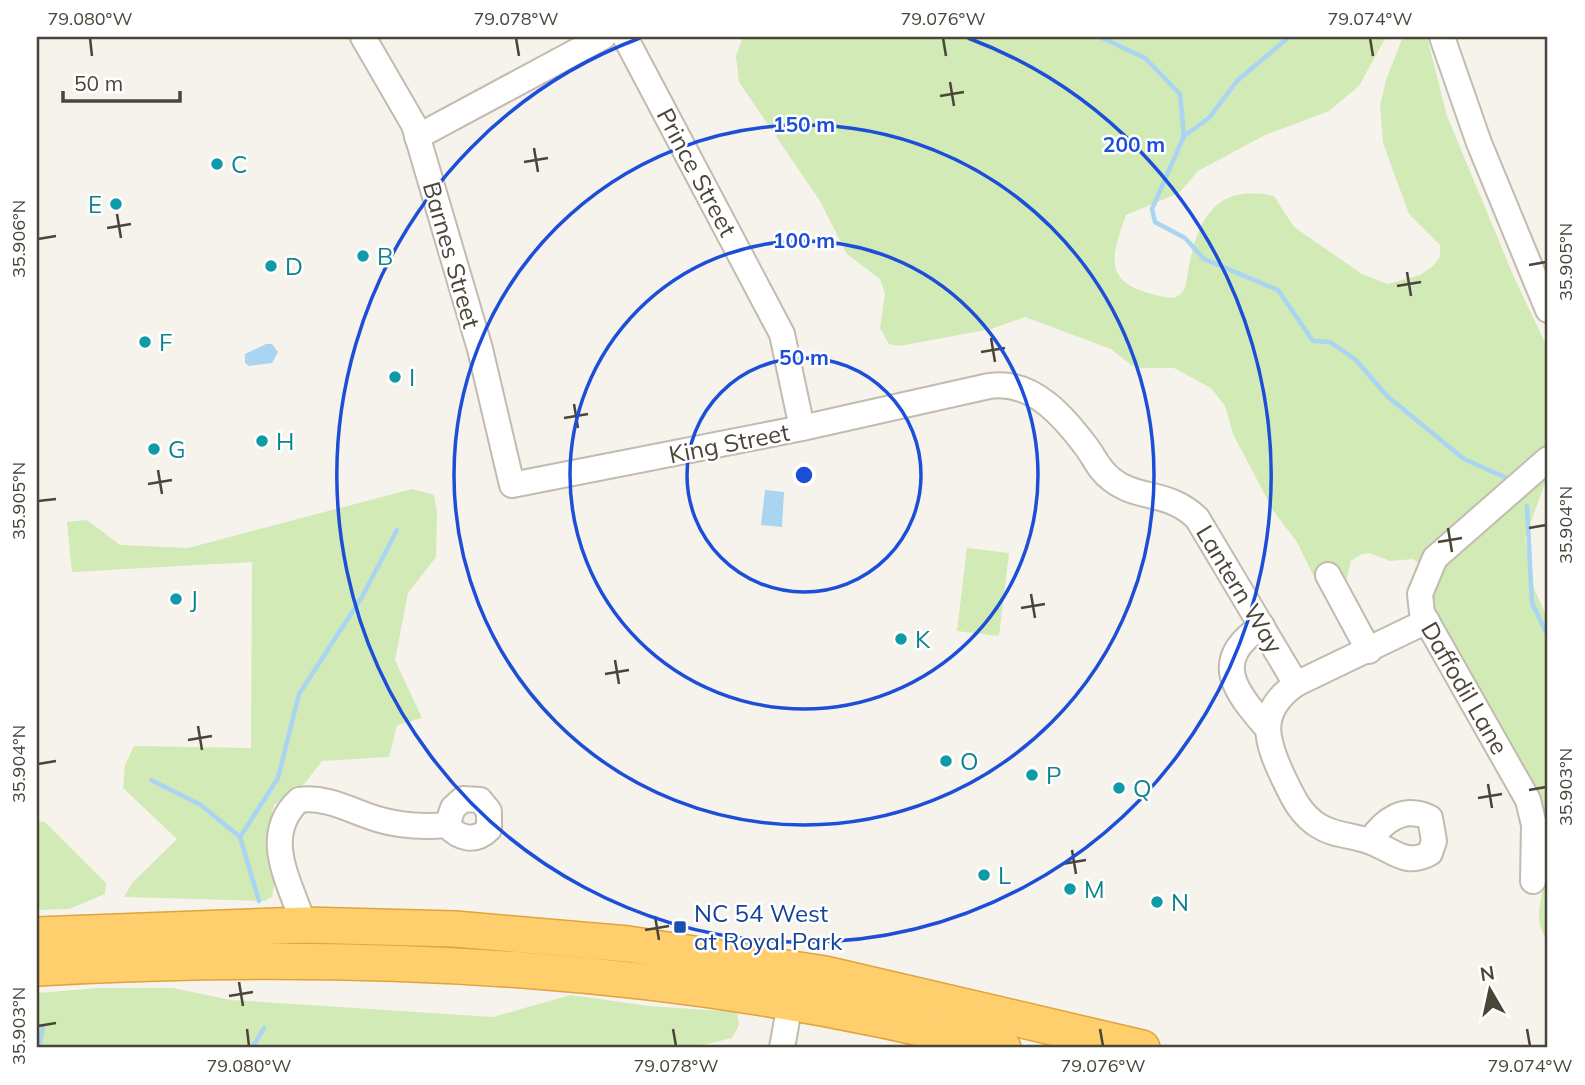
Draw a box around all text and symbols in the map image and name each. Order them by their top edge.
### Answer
text: 79.080°W [47,7,133,30]
text: 79.078°W [473,7,559,30]
text: 79.076°W [900,7,986,30]
text: 79.074°W [1327,7,1413,30]
scale bar [63,60,180,104]
text: 50 m [74,70,123,96]
street label: Prince Street [651,103,743,241]
text: 150 m [773,111,835,137]
text: 200 m [1103,131,1165,157]
place label: C [231,149,247,179]
marker: C [209,156,225,172]
street label: Barnes Street [417,178,487,332]
place label: E [88,189,102,219]
marker: E [108,196,124,212]
text: 35.906°N [7,200,30,278]
text: 35.905°N [1554,223,1577,301]
text: 100 m [773,227,835,253]
place label: B [377,241,393,271]
marker: B [355,248,371,264]
place label: D [285,251,303,281]
marker: D [263,258,279,274]
place label: F [159,327,173,357]
marker: F [137,334,153,350]
text: 50 m [779,344,829,370]
place label: I [409,362,415,392]
marker: I [387,369,403,385]
street label: King Street [666,417,792,469]
place label: H [276,426,294,456]
marker: H [254,433,270,449]
place label: G [168,434,186,464]
marker: G [146,441,162,457]
text: 35.905°N [7,462,30,540]
centre of rings [792,463,816,487]
text: 35.904°N [1554,486,1577,564]
street label: Lantern Way [1190,519,1290,659]
place label: J [190,584,198,614]
marker: J [168,591,184,607]
street label: Daffodil Lane [1415,616,1515,760]
place label: K [915,624,931,654]
marker: K [893,631,909,647]
text: 35.904°N [7,725,30,803]
place label: O [960,746,979,776]
text: 35.903°N [1554,748,1577,826]
marker: O [938,753,954,769]
place label: P [1046,760,1062,790]
marker: P [1024,767,1040,783]
place label: Q [1133,773,1152,803]
marker: Q [1111,780,1127,796]
place label: L [998,860,1011,890]
marker: L [976,867,992,883]
place label: M [1084,874,1105,904]
marker: M [1062,881,1078,897]
place label: N [1171,887,1189,917]
marker: N [1149,894,1165,910]
place label: NC 54 West at Royal Park [694,898,843,956]
marker: NC 54 West at Royal Park [672,919,688,935]
north arrow [1456,956,1526,1026]
text: N [1478,960,1496,986]
text: 35.903°N [7,987,30,1065]
text: 79.080°W [206,1054,292,1077]
text: 79.078°W [633,1054,719,1077]
text: 79.076°W [1060,1054,1146,1077]
text: 79.074°W [1487,1054,1573,1077]

